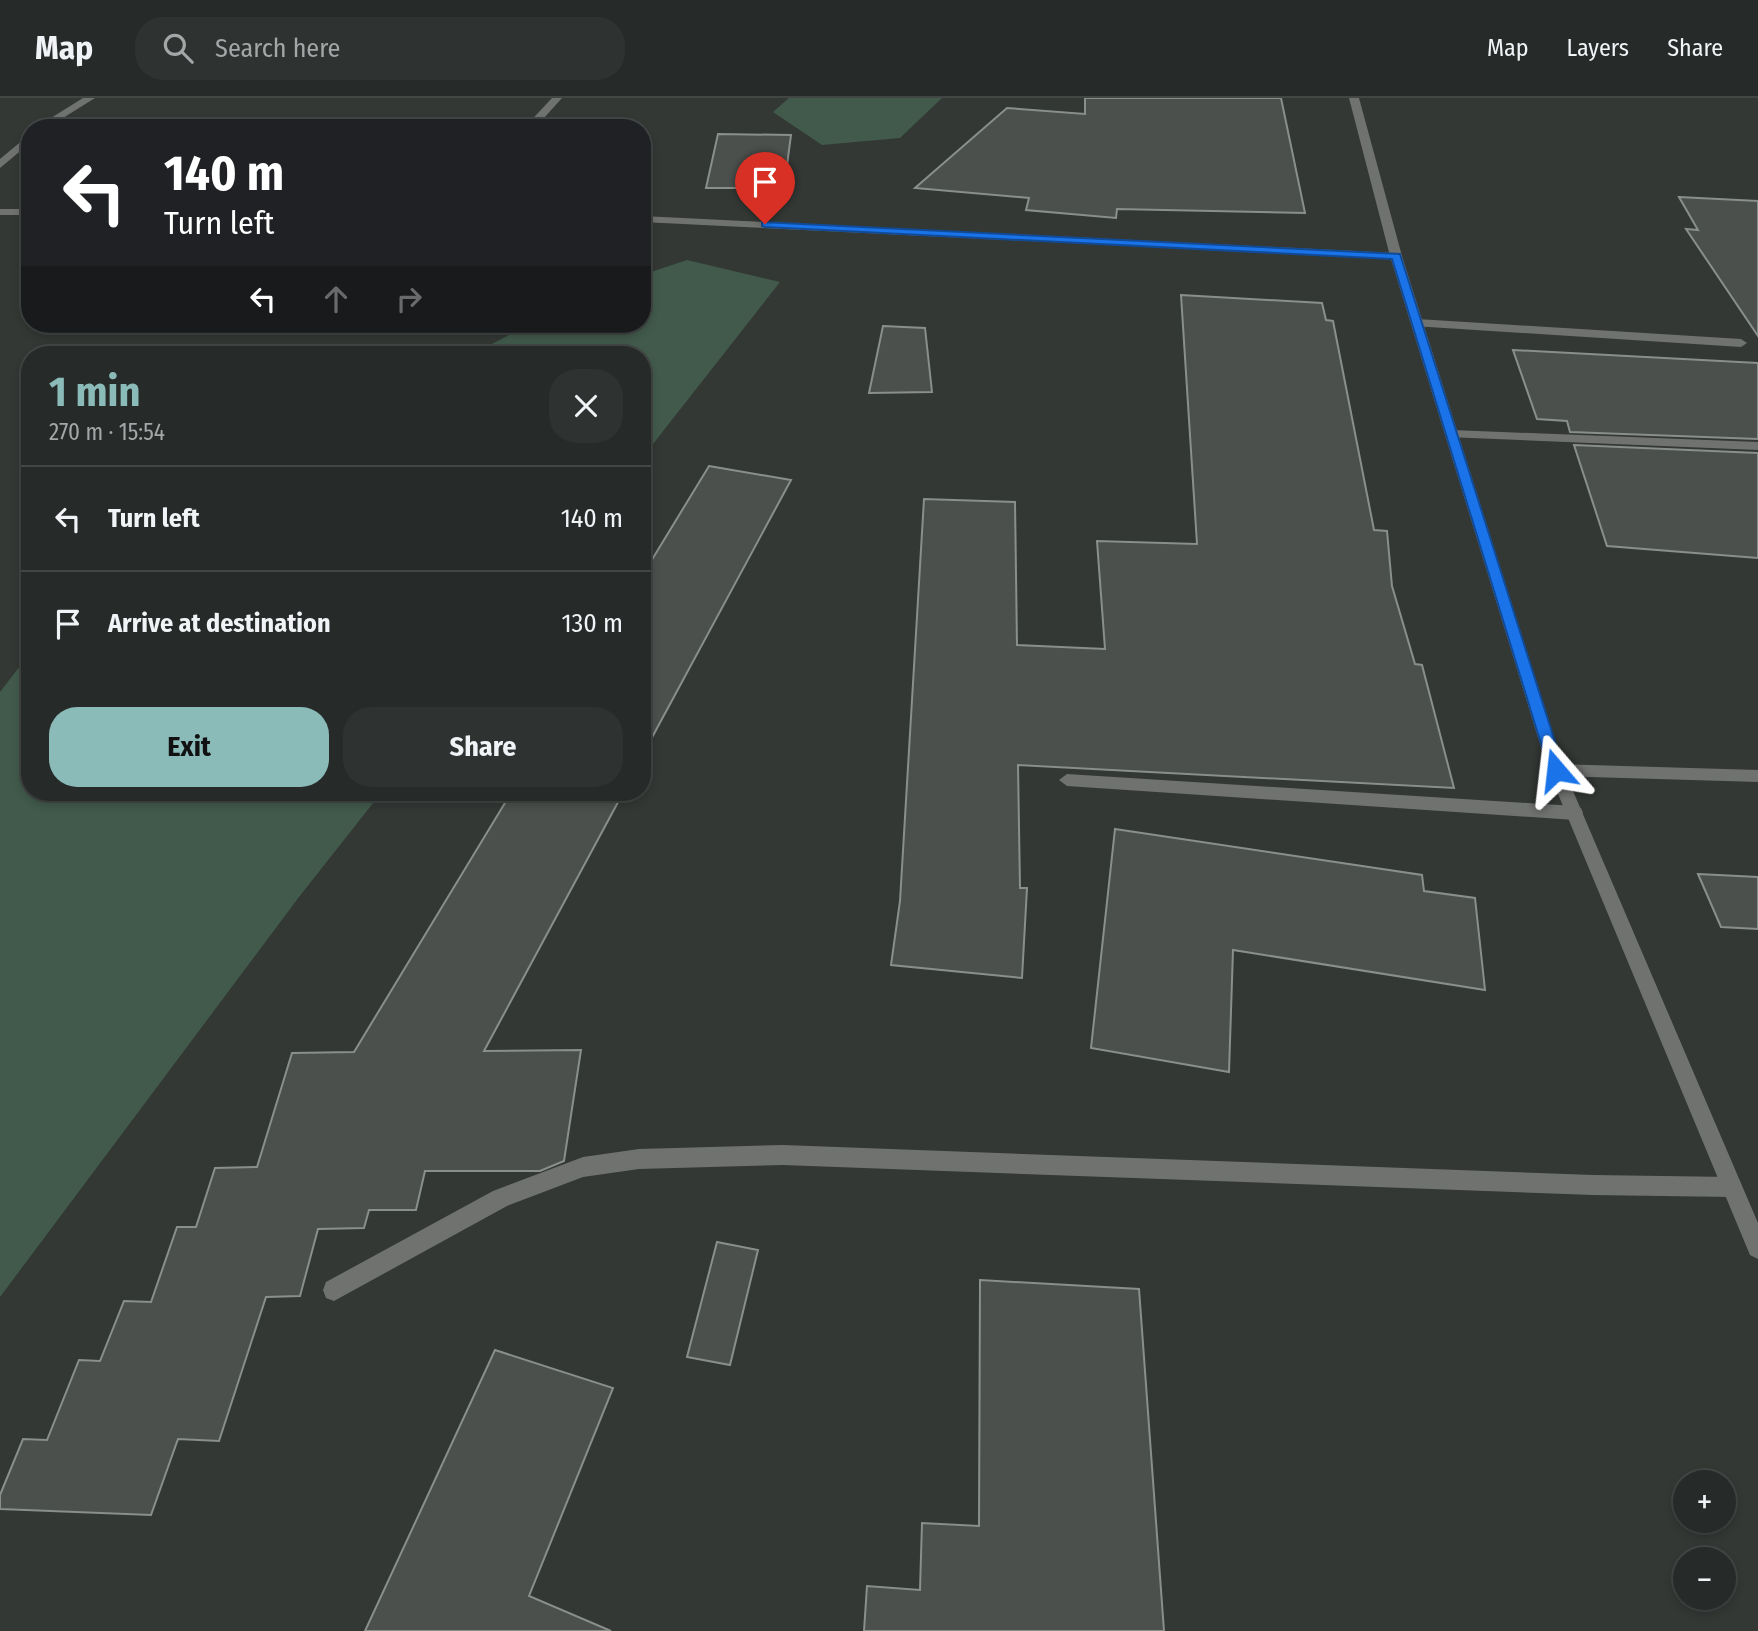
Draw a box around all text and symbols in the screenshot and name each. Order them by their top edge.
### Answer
search box [135,17,625,80]
text: Map [35,28,93,68]
icon: search [159,29,197,67]
text: Search here [215,33,340,64]
text: Map [1487,34,1529,62]
text: Layers [1567,34,1629,62]
text: Share [1667,34,1723,62]
text: 140 m [164,144,284,203]
icon: left [49,147,140,238]
pin [735,152,795,224]
icon: arrive [746,163,784,201]
text: Turn left [164,204,274,242]
icon: left [244,280,282,318]
icon: ahead [317,280,355,318]
icon: right [390,280,428,318]
text: 1 min [49,367,140,417]
button: close [549,369,623,443]
text: 270 m · 15:54 [49,418,165,446]
icon: left [49,500,87,538]
text: Turn left [108,503,200,534]
text: 140 m [561,503,623,534]
icon: arrive [49,605,87,643]
text: Arrive at destination [108,608,331,639]
text: 130 m [561,608,623,639]
button: Exit [49,707,329,787]
button: Share [343,707,623,787]
position arrow [1519,733,1593,807]
map controls [1673,1470,1736,1610]
button: + [1673,1470,1736,1533]
button: − [1673,1547,1736,1610]

